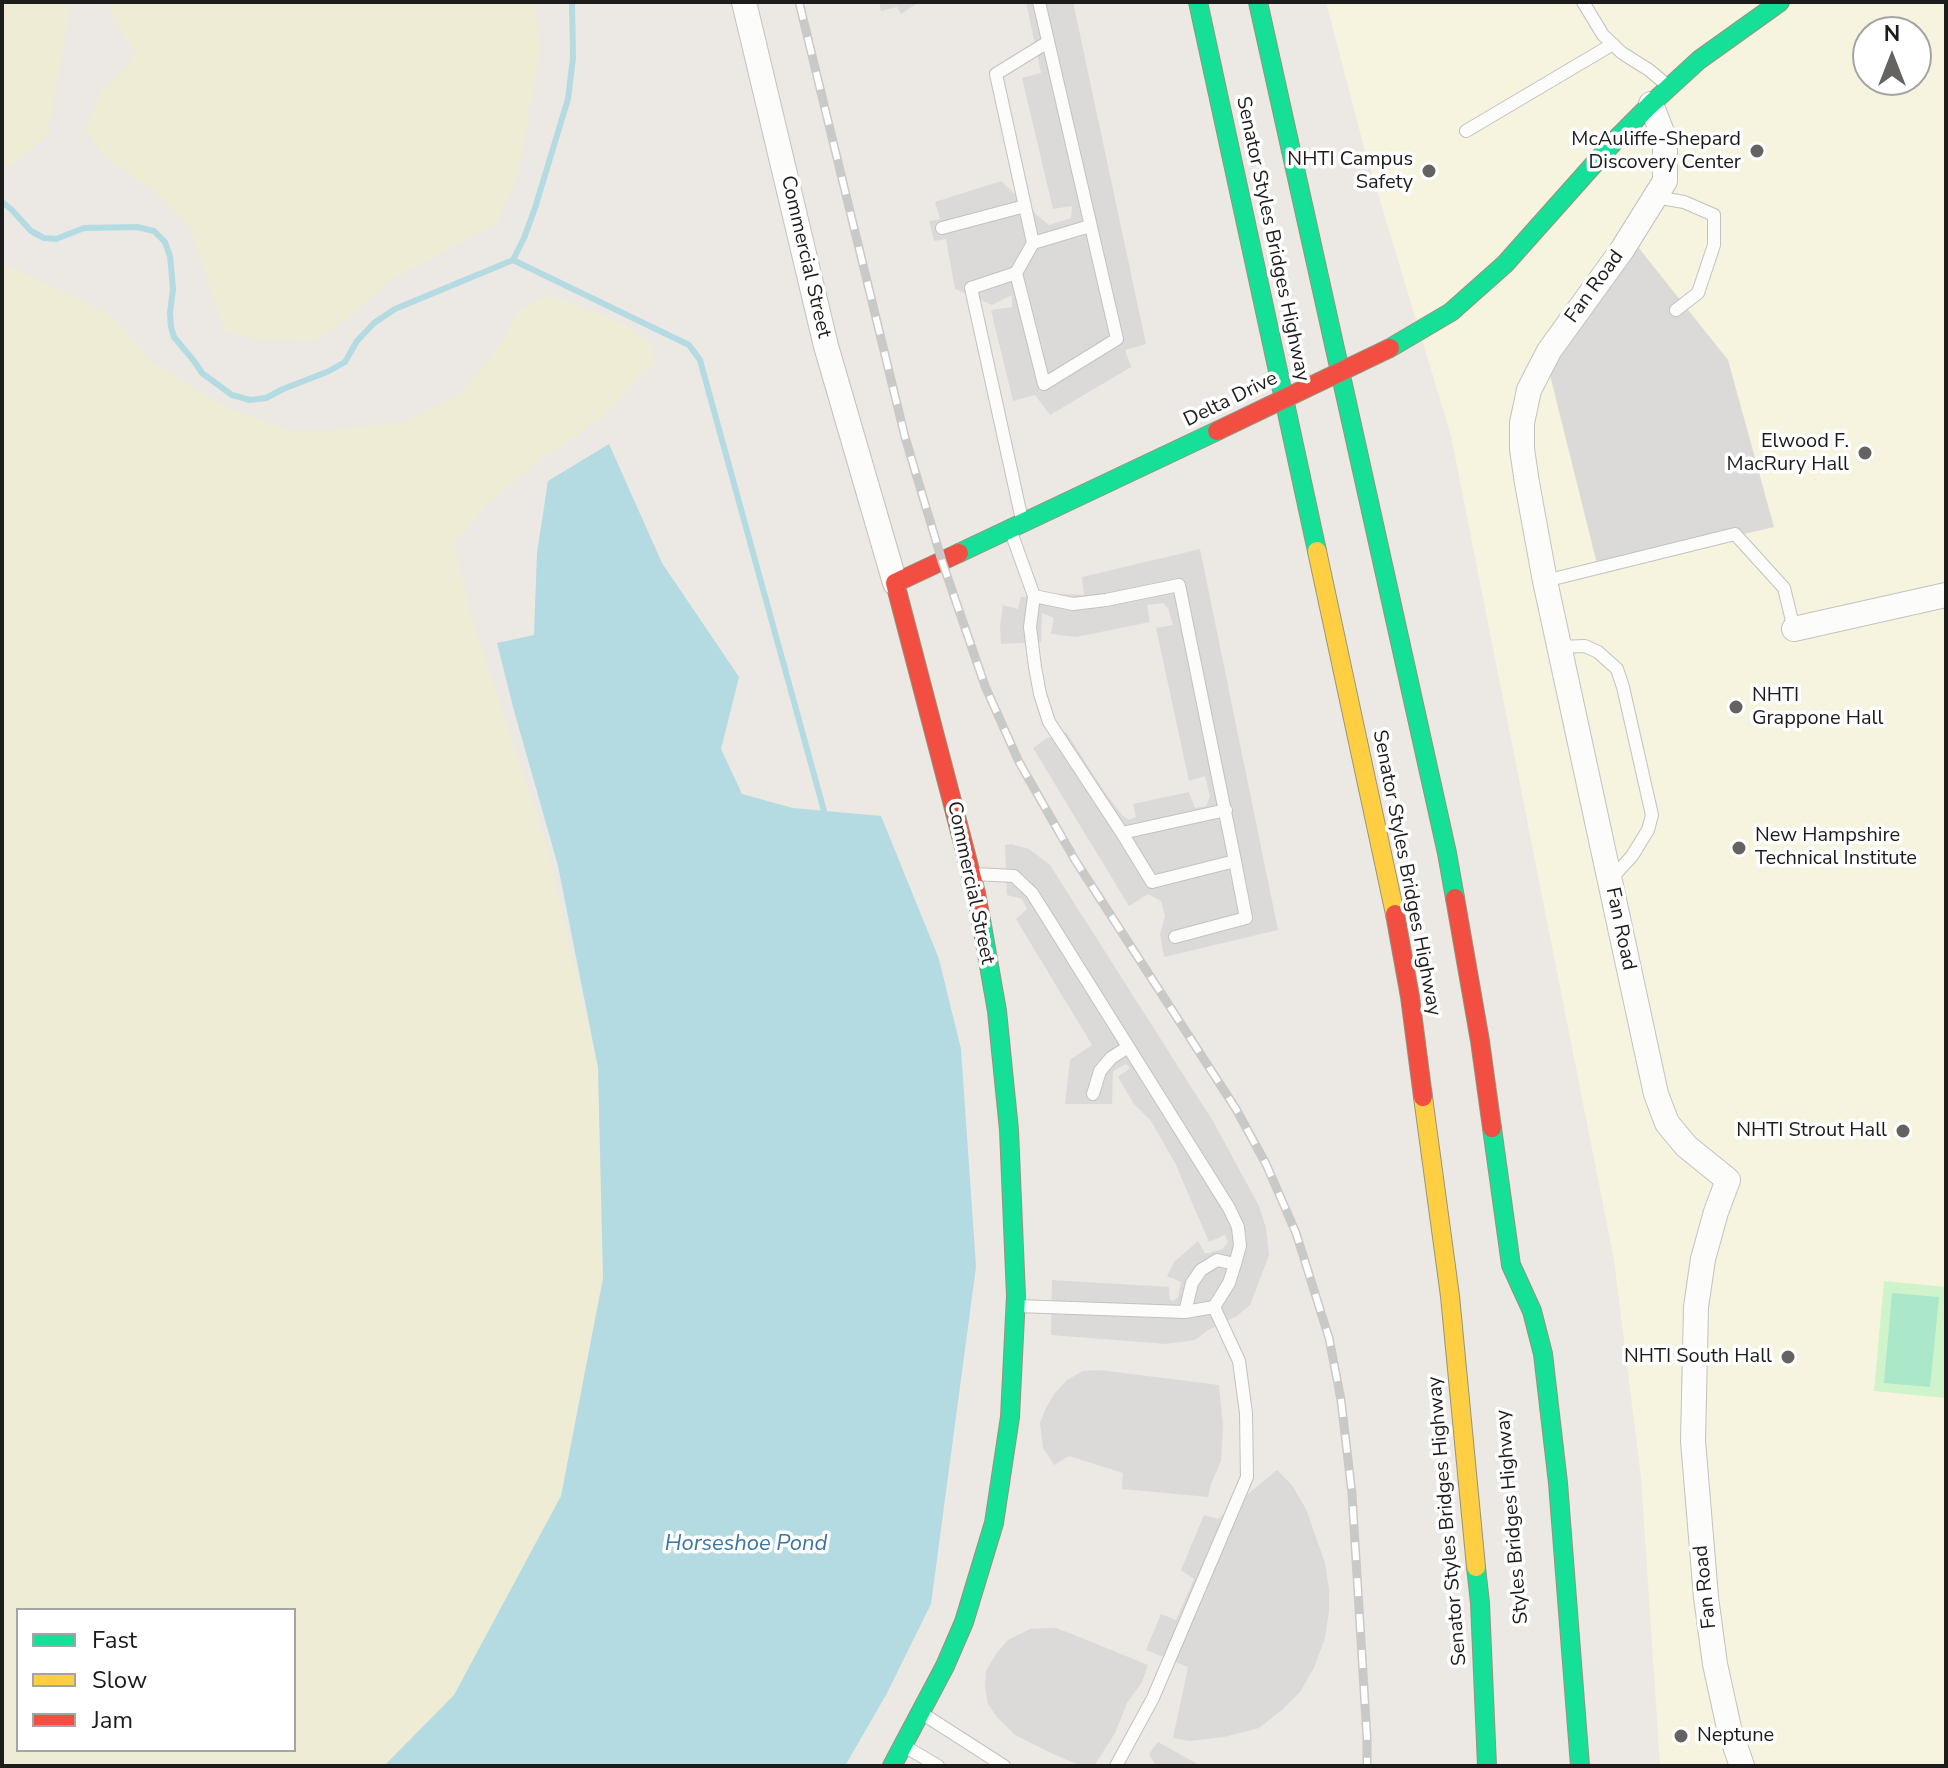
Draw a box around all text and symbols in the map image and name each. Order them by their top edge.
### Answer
north arrow [1852,16,1932,96]
text: N [1884,19,1900,49]
street label: Senator Styles Bridges Highway [1230,94,1314,384]
place label: McAuliffe-Shepard Discovery Center [1571,128,1741,175]
marker: McAuliffe-Shepard Discovery Center [1748,142,1766,160]
place label: NHTI Campus Safety [1287,148,1413,195]
marker: NHTI Campus Safety [1420,162,1438,180]
street label: Commercial Street [775,173,835,341]
street label: Fan Road [1561,246,1629,328]
street label: Delta Drive [1180,367,1282,433]
place label: Elwood F. MacRury Hall [1727,430,1849,477]
marker: Elwood F. MacRury Hall [1856,444,1874,462]
place label: NHTI Grappone Hall [1752,684,1883,731]
marker: NHTI Grappone Hall [1727,698,1745,716]
street label: Senator Styles Bridges Highway [1367,728,1445,1018]
street label: Commercial Street [941,799,999,967]
place label: New Hampshire Technical Institute [1755,824,1917,871]
marker: New Hampshire Technical Institute [1730,839,1748,857]
street label: Fan Road [1600,885,1640,973]
place label: NHTI Strout Hall [1736,1119,1887,1143]
marker: NHTI Strout Hall [1894,1122,1912,1140]
place label: NHTI South Hall [1624,1345,1772,1369]
marker: NHTI South Hall [1779,1348,1797,1366]
street label: Senator Styles Bridges Highway [1423,1375,1473,1667]
street label: Styles Bridges Highway [1492,1409,1534,1625]
water label: Horseshoe Pond [665,1532,827,1558]
street label: Fan Road [1690,1544,1722,1630]
legend [16,1608,296,1752]
text: Fast [92,1624,137,1656]
text: Slow [92,1664,147,1696]
text: Jam [92,1704,133,1736]
place label: Neptune [1697,1724,1774,1748]
marker: Neptune [1672,1727,1690,1745]

